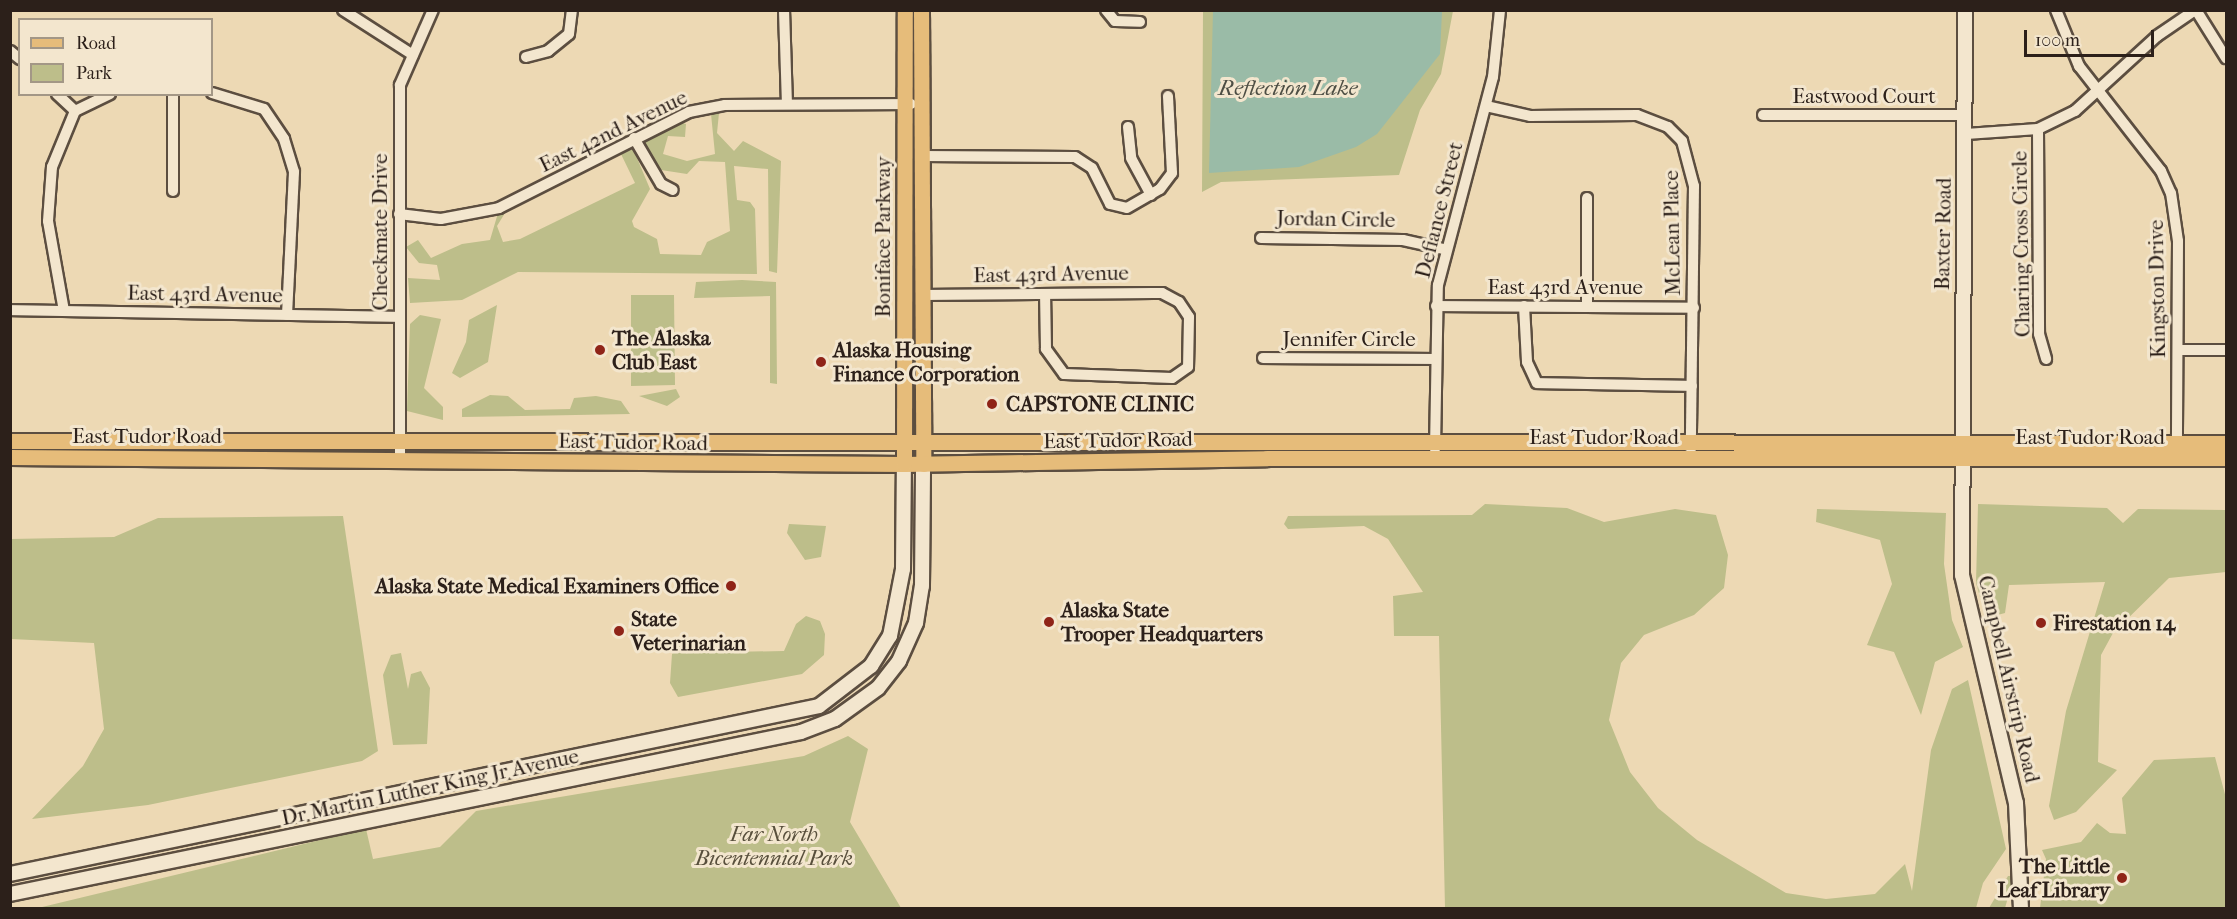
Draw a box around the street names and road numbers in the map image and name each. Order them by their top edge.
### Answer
street label: Eastwood Court [1792,83,1936,109]
street label: East 42nd Avenue [535,84,691,178]
street label: Defiance Street [1410,139,1468,281]
street label: Charing Cross Circle [2007,151,2035,337]
street label: Checkmate Drive [367,153,393,311]
street label: Boniface Parkway [870,156,896,318]
street label: McLean Place [1658,170,1686,296]
street label: Baxter Road [1929,178,1957,290]
street label: Jordan Circle [1276,205,1396,233]
street label: Kingston Drive [2143,219,2171,359]
street label: East 43rd Avenue [973,260,1129,288]
street label: East 43rd Avenue [1487,274,1643,300]
street label: East 43rd Avenue [127,280,283,308]
street label: Jennifer Circle [1282,326,1416,352]
street label: East Tudor Road [72,423,222,449]
street label: East Tudor Road [1529,424,1679,450]
street label: East Tudor Road [2015,424,2165,450]
street label: East Tudor Road [1043,426,1193,454]
street label: East Tudor Road [558,428,708,456]
street label: Campbell Airstrip Road [1973,573,2045,785]
street label: Dr Martin Luther King Jr Avenue [279,743,581,831]

